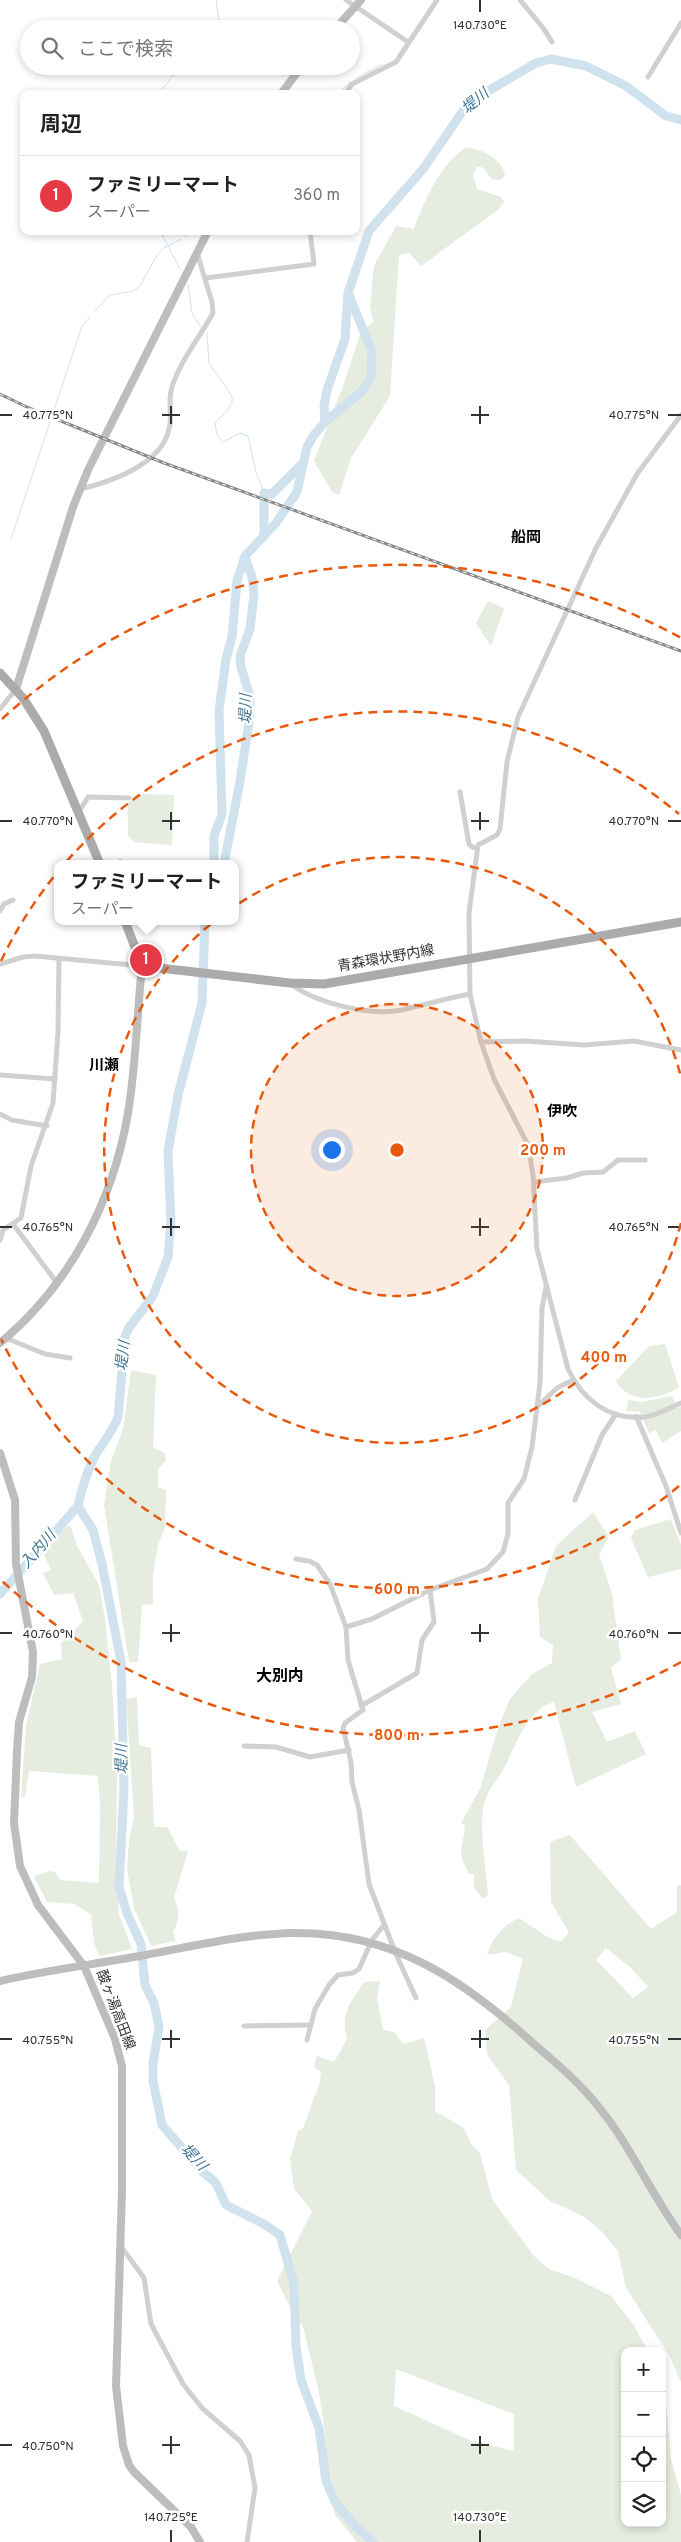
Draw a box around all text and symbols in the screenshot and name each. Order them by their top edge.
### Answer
text: 140.730°E [453,18,507,34]
search box [20,20,360,75]
icon: search [38,34,66,62]
text: ここで検索 [78,38,173,62]
water label: 堤川 [458,84,495,119]
text: 周辺 [40,112,82,139]
text: ファミリーマート [87,174,239,198]
text: 1 [53,186,59,206]
text: 360 m [293,186,340,206]
text: スーパー [87,203,151,223]
text: 40.775°N [23,408,73,424]
text: 40.775°N [609,408,659,424]
district label: 船岡 [511,529,541,548]
water label: 堤川 [237,692,257,724]
text: 40.770°N [23,814,73,830]
text: 40.770°N [609,814,659,830]
popup [54,860,239,925]
text: ファミリーマート [70,871,223,895]
text: スーパー [70,900,134,920]
pin: 1 [130,941,162,979]
street label: 青森環状野内線 [336,941,436,976]
district label: 川瀬 [89,1057,119,1076]
district label: 伊吹 [547,1103,577,1122]
your location [319,1137,345,1163]
centre of rings [388,1141,406,1159]
text: 200 m [520,1142,566,1161]
text: 40.765°N [23,1220,73,1236]
text: 40.765°N [609,1220,659,1236]
water label: 堤川 [113,1338,136,1372]
text: 400 m [581,1349,627,1368]
water label: 入内川 [17,1525,62,1573]
text: 600 m [374,1581,420,1600]
text: 40.760°N [23,1627,73,1643]
text: 40.760°N [609,1627,659,1643]
district label: 大別内 [256,1667,304,1687]
text: 800 m [374,1727,420,1746]
water label: 堤川 [113,1742,133,1774]
street label: 酸ヶ湯高田線 [92,1968,138,2052]
text: 40.755°N [22,2033,74,2049]
text: 40.755°N [608,2033,660,2049]
water label: 堤川 [176,2141,212,2177]
map controls [621,2347,666,2527]
button: + [621,2347,666,2392]
button: − [621,2392,666,2437]
button: locate [621,2437,666,2482]
text: 40.750°N [22,2439,74,2455]
button: layers [621,2482,666,2527]
text: 140.725°E [144,2510,198,2526]
text: 140.730°E [453,2510,507,2526]

